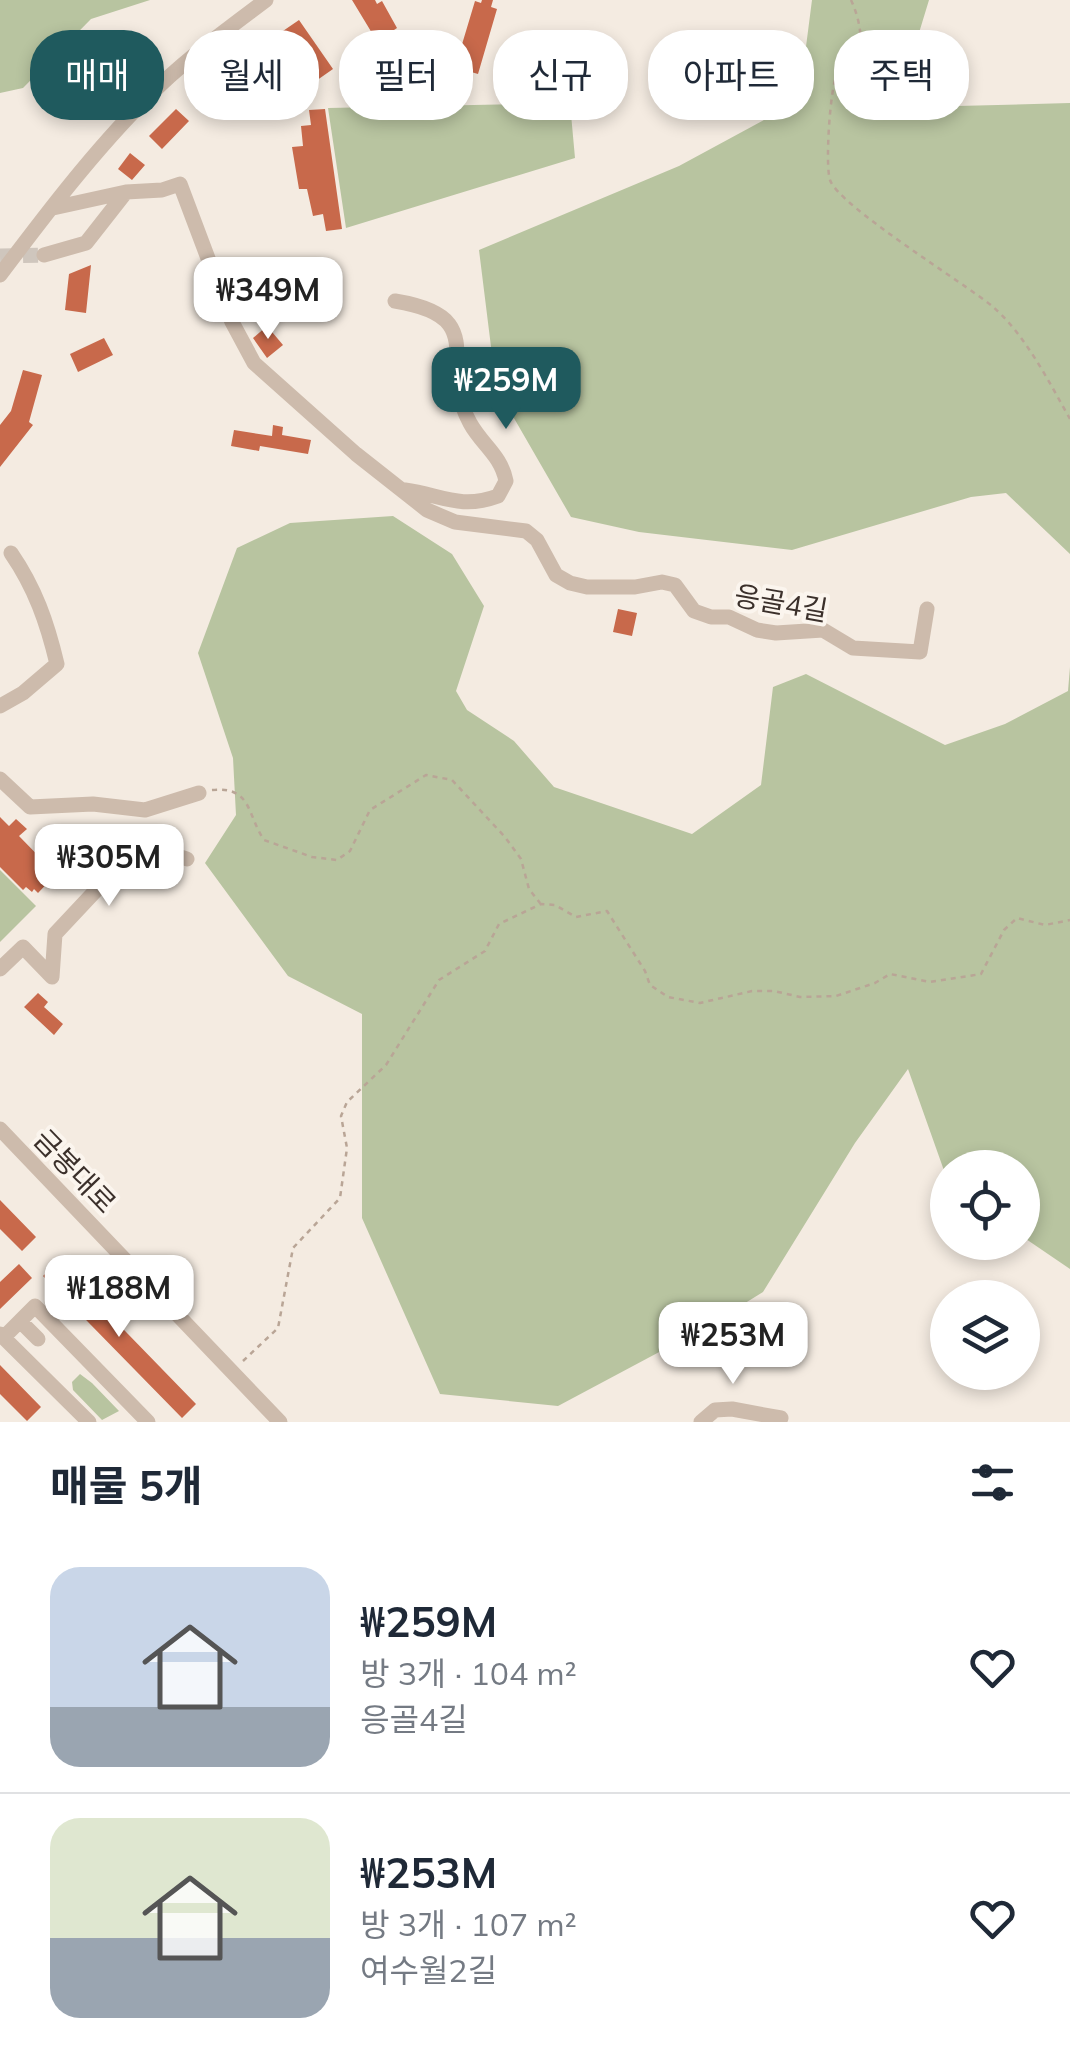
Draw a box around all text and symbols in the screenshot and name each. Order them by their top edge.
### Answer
chip: 매매 [30,30,164,120]
chip: 월세 [184,30,319,120]
chip: 필터 [339,30,473,120]
chip: 신규 [493,30,628,120]
chip: 아파트 [648,30,814,120]
chip: 주택 [834,30,969,120]
pin: ₩349M [198,257,338,342]
text: ₩349M [216,269,320,309]
pin: ₩259M [436,347,576,432]
text: ₩259M [454,359,558,399]
street label: 응골4길 [732,577,830,628]
pin: ₩305M [39,824,179,909]
text: ₩305M [57,836,161,876]
street label: 금봉대로 [27,1121,124,1220]
map controls [930,1150,1040,1390]
button: locate [930,1150,1040,1260]
pin: ₩188M [49,1255,189,1340]
text: ₩188M [67,1267,171,1307]
button: layers [930,1280,1040,1390]
pin: ₩253M [663,1302,803,1387]
text: ₩253M [681,1314,785,1354]
icon: filters [965,1455,1020,1510]
text: 매물 5개 [50,1459,203,1512]
text: ₩259M [360,1595,497,1648]
icon: home [130,1607,250,1727]
icon: heart [965,1640,1020,1695]
text: 방 3개 · 104 m² [360,1653,577,1693]
text: 응골4길 [360,1699,468,1739]
text: ₩253M [360,1846,497,1899]
icon: home [130,1858,250,1978]
icon: heart [965,1891,1020,1946]
text: 방 3개 · 107 m² [360,1904,577,1944]
text: 여수월2길 [360,1950,497,1990]

